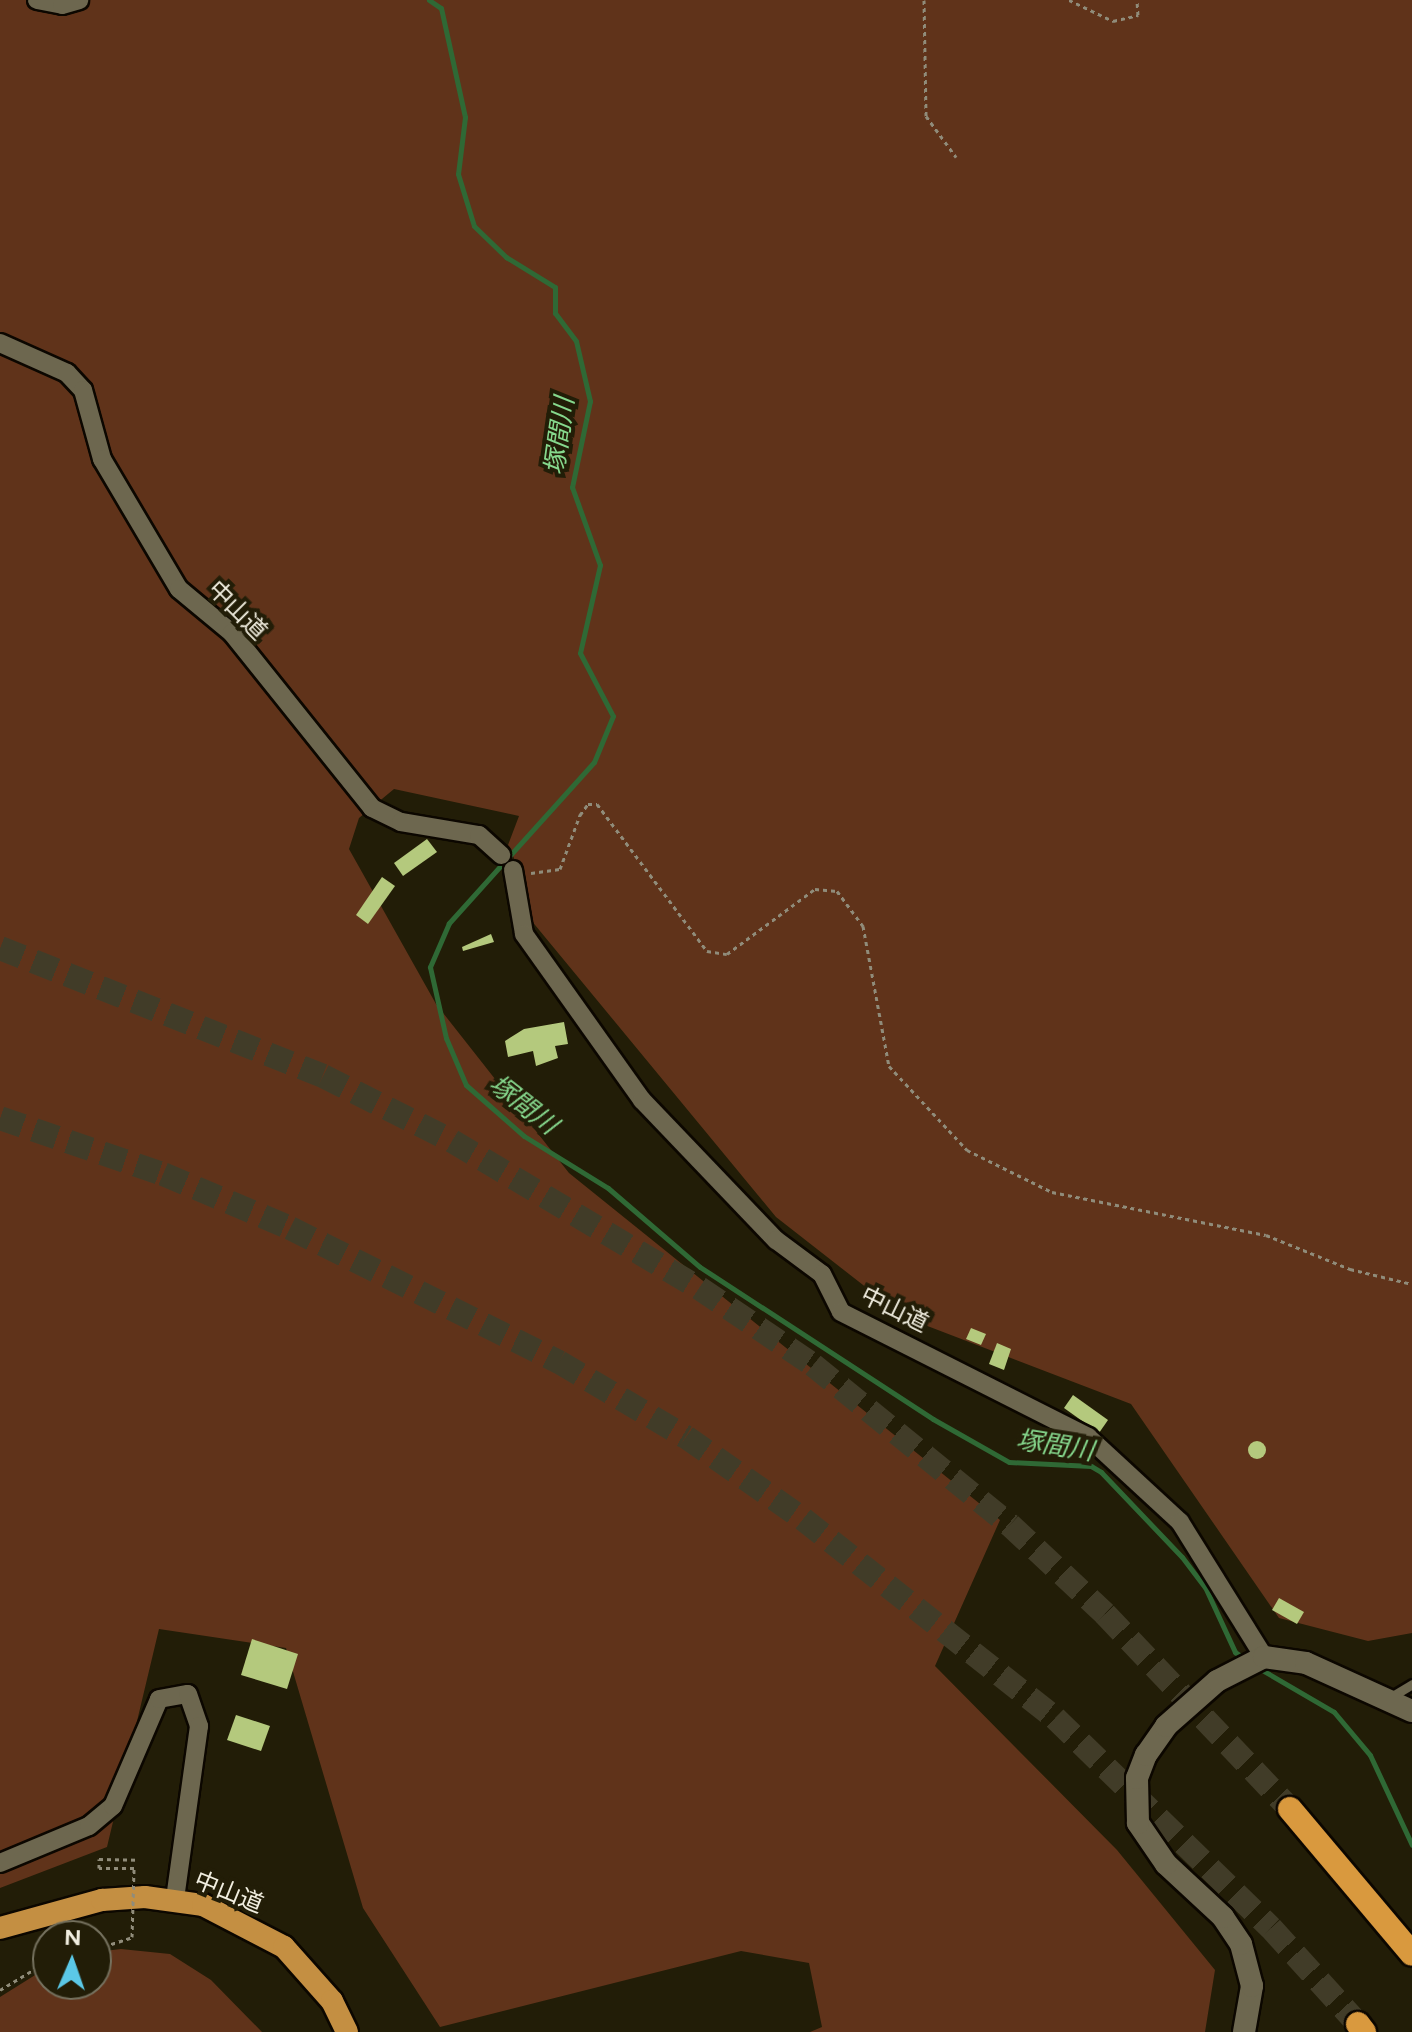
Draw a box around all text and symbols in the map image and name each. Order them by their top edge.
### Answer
water label: 塚間川 [539,395,581,477]
street label: 中山道 [202,574,274,646]
water label: 塚間川 [483,1069,563,1141]
street label: 中山道 [856,1280,934,1338]
water label: 塚間川 [1014,1424,1096,1468]
street label: 中山道 [190,1865,268,1919]
north arrow [32,1920,112,2000]
text: N [64,1924,82,1951]

